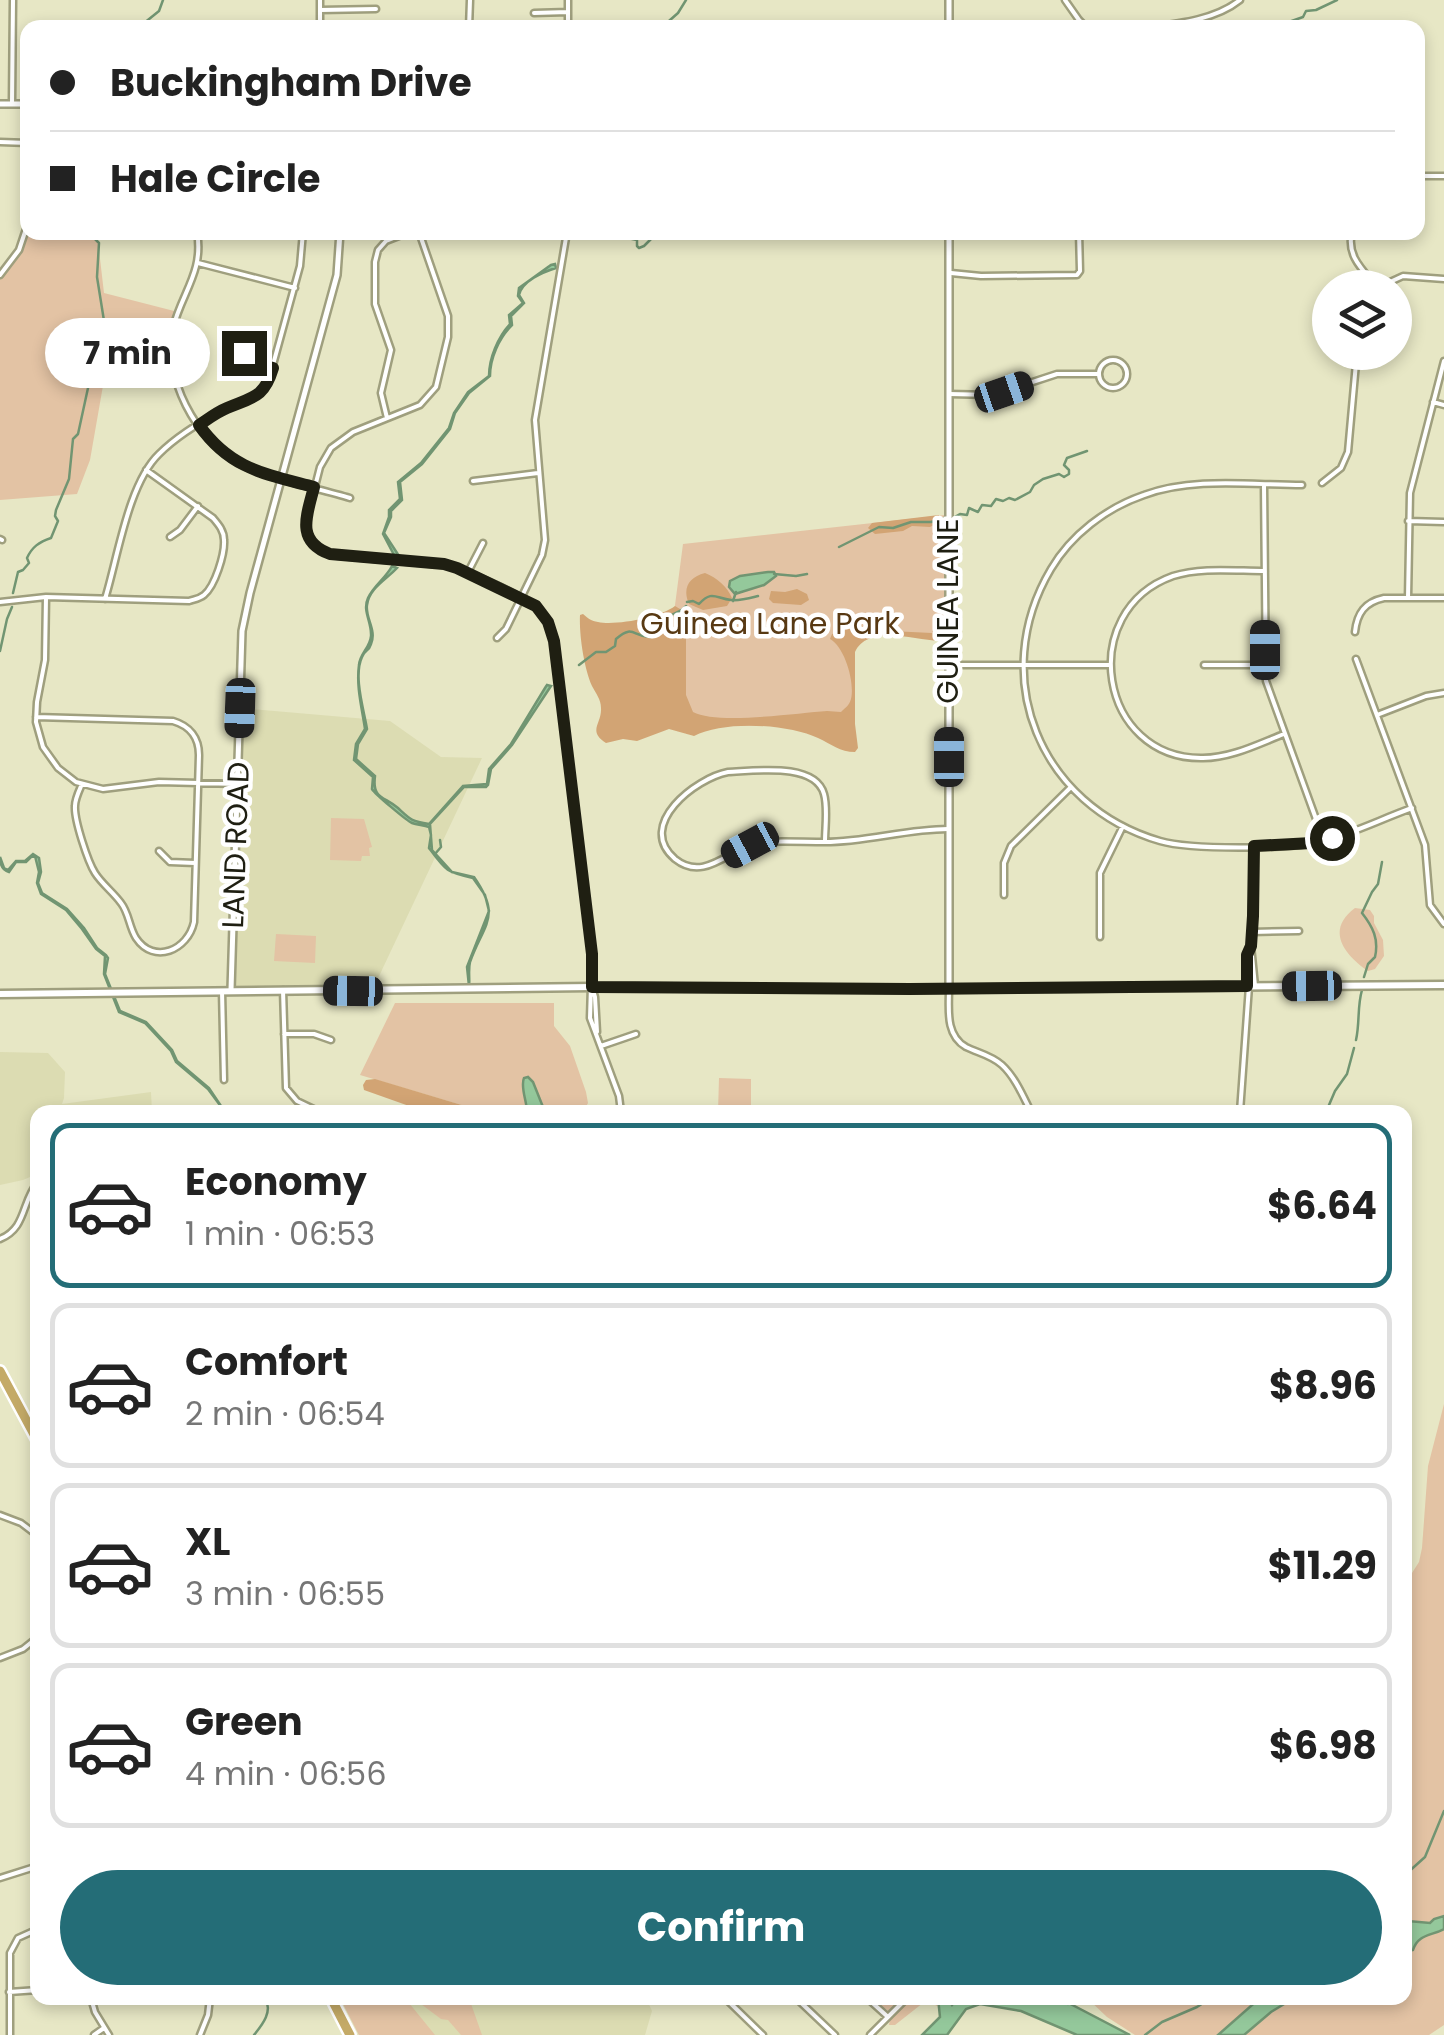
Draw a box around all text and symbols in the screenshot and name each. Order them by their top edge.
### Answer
text: Buckingham Drive [110,56,472,109]
text: Hale Circle [110,152,320,205]
map controls [1312,270,1412,370]
button: layers [1312,270,1412,370]
callout: 7 min [44,318,209,388]
text: 7 min [83,330,172,375]
route end [222,331,267,376]
car [971,368,1037,416]
street label: GUINEA LANE [926,518,969,704]
park label: Guinea Lane Park [640,602,900,645]
car [1250,620,1280,680]
car [224,677,256,739]
car [934,727,964,787]
street label: LAND ROAD [211,761,260,929]
route start [1310,816,1355,861]
car [716,818,784,872]
car [1282,970,1342,1002]
car [323,975,383,1007]
text: Economy [185,1155,367,1208]
icon: car [65,1161,155,1251]
text: $6.64 [1267,1179,1377,1232]
text: 1 min · 06:53 [185,1211,375,1256]
text: Comfort [185,1335,348,1388]
icon: car [65,1341,155,1431]
text: $8.96 [1269,1359,1377,1412]
text: 2 min · 06:54 [185,1391,385,1436]
text: XL [185,1515,230,1568]
icon: car [65,1521,155,1611]
text: $11.29 [1268,1539,1377,1592]
text: 3 min · 06:55 [185,1571,385,1616]
text: Green [185,1695,303,1748]
icon: car [65,1701,155,1791]
text: $6.98 [1269,1719,1377,1772]
text: 4 min · 06:56 [185,1751,387,1796]
button: Confirm [60,1870,1382,1985]

